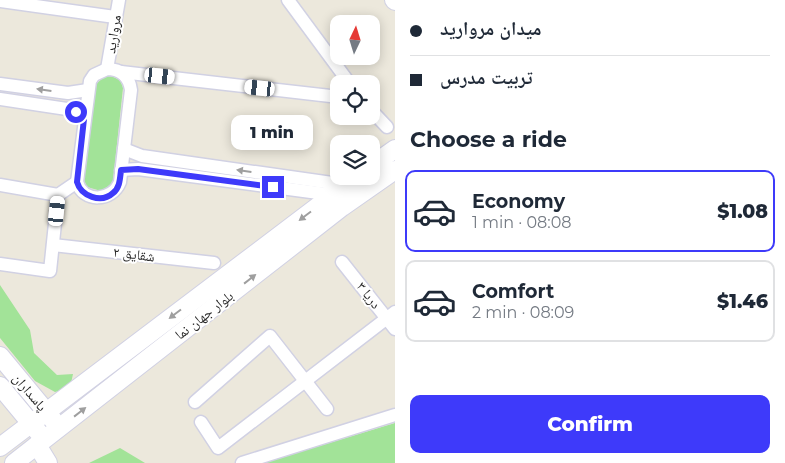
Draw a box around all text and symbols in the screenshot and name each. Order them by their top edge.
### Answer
street label: مروارید [101,13,125,55]
north arrow [330,15,380,65]
map controls [330,15,380,185]
text: میدان مروارید [440,17,542,40]
text: تربیت مدرس [440,66,533,89]
car [144,67,175,85]
button: locate [330,75,380,125]
car [244,79,275,97]
one-way arrow [36,86,52,94]
route start [65,101,87,123]
callout: 1 min [232,114,314,150]
text: 1 min [250,123,294,142]
text: Choose a ride [410,126,567,153]
button: layers [330,135,380,185]
one-way arrow [236,167,252,175]
route end [262,176,284,198]
icon: car [412,189,457,234]
text: Economy [472,190,565,213]
car [47,195,66,227]
text: $1.08 [717,200,768,223]
one-way arrow [298,211,312,221]
text: 1 min · 08:08 [472,213,571,232]
street label: شقایق ۲ [112,243,156,266]
one-way arrow [243,274,256,285]
street label: دریا ۳ [353,278,385,312]
icon: car [412,279,457,324]
text: Comfort [472,280,554,303]
street label: بلوار جهان نما [171,287,237,343]
text: $1.46 [717,290,768,313]
text: 2 min · 08:09 [472,303,574,322]
one-way arrow [168,309,182,319]
street label: پاسداران [9,369,51,415]
button: Confirm [410,395,770,453]
one-way arrow [73,406,86,417]

